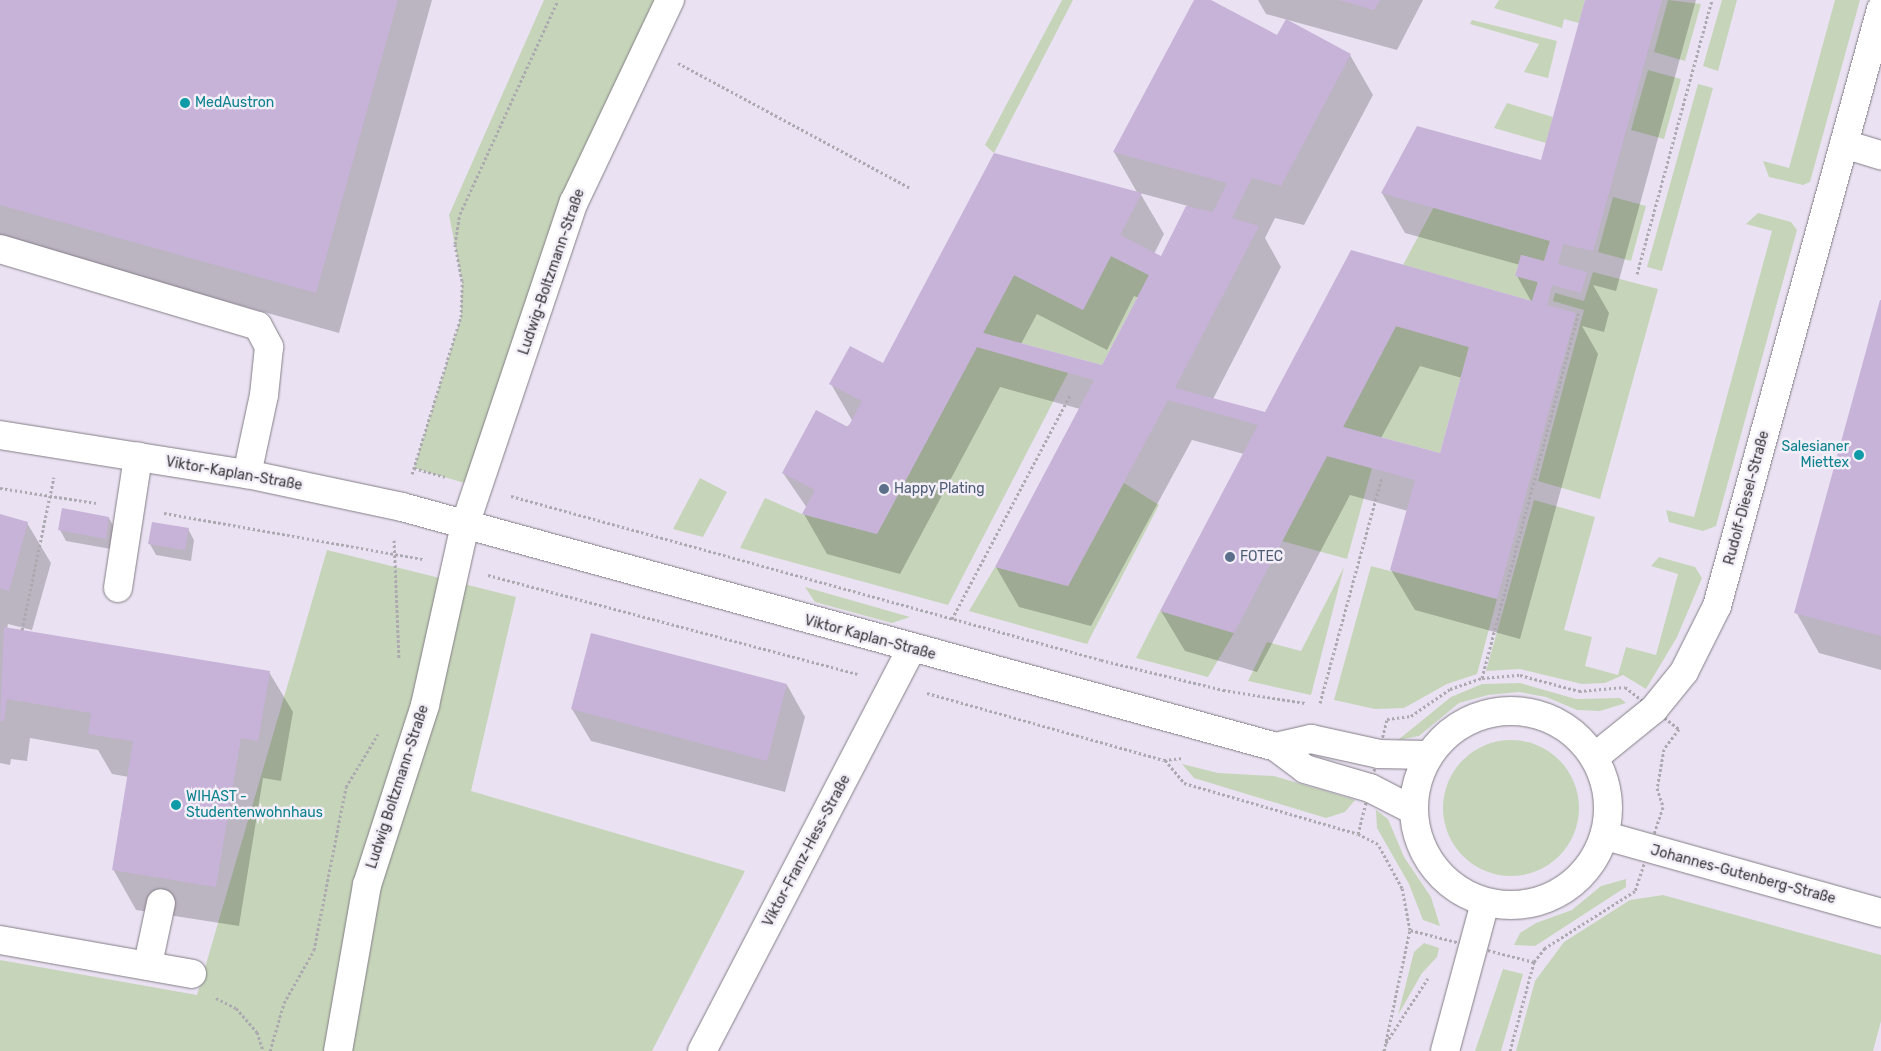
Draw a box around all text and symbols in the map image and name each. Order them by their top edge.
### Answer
place label: MedAustron [195,95,274,111]
marker: MedAustron [179,97,191,109]
street label: Ludwig-Boltzmann-Straße [516,187,588,357]
street label: Rudolf-Diesel-Straße [1721,429,1773,567]
place label: Salesianer Miettex [1781,439,1849,472]
marker: Salesianer Miettex [1853,449,1865,461]
street label: Viktor-Kaplan-Straße [164,454,304,494]
place label: Happy Plating [894,481,985,497]
marker: Happy Plating [878,483,890,495]
place label: FOTEC [1240,549,1283,565]
marker: FOTEC [1224,551,1236,563]
street label: Viktor Kaplan-Straße [802,612,938,664]
street label: Ludwig Boltzmann-Straße [364,703,432,871]
street label: Viktor-Franz-Hess-Straße [760,772,854,930]
place label: WIHAST - Studentenwohnhaus [186,789,323,822]
marker: WIHAST - Studentenwohnhaus [170,799,182,811]
street label: Johannes-Gutenberg-Straße [1649,842,1837,908]

